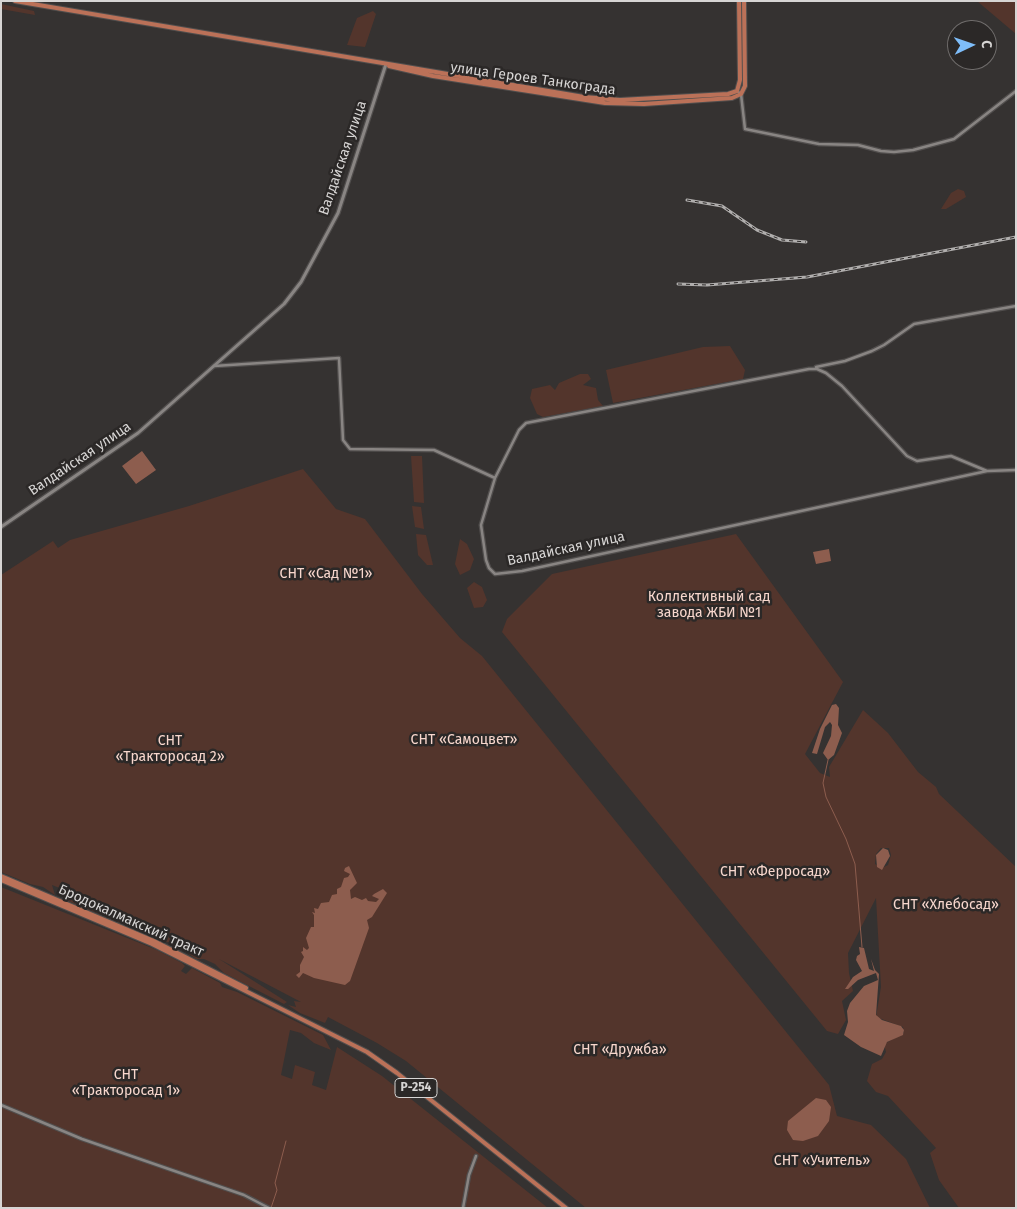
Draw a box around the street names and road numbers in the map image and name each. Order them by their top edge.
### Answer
street label: улица Героев Танкограда [449,59,617,99]
street label: Валдайская улица [316,99,370,217]
street label: Валдайская улица [26,419,134,499]
street label: Валдайская улица [506,528,626,570]
street label: Бродокалмакский тракт [56,881,206,961]
road number: Р-254 [395,1078,437,1098]

